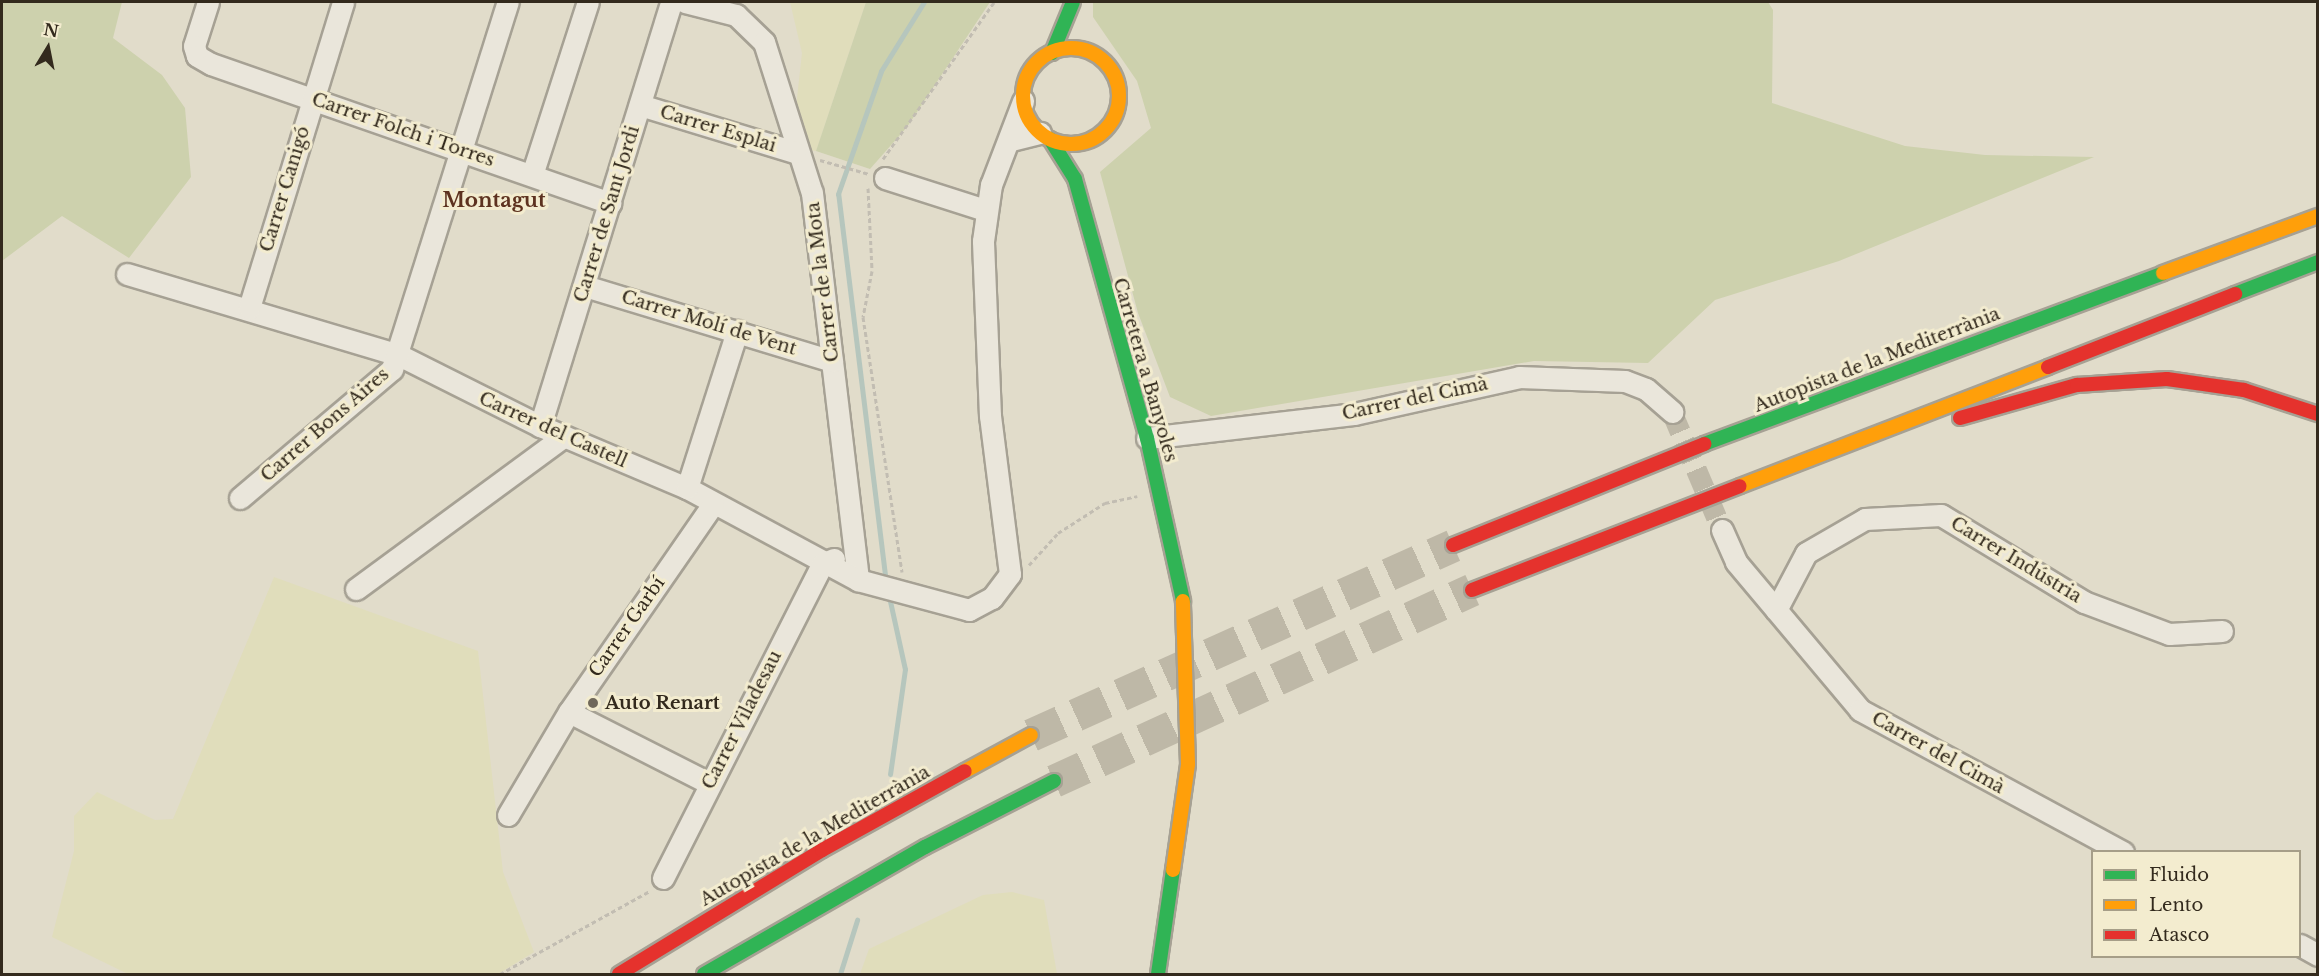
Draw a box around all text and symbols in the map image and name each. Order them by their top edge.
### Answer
north arrow [18,18,78,78]
text: N [42,19,60,41]
street label: Carrer Folch i Torres [308,88,498,172]
street label: Carrer Esplai [657,101,779,157]
street label: Carrer Canigó [256,123,314,255]
street label: Carrer de Sant Jordi [570,123,644,305]
district label: Montagut [442,188,546,212]
street label: Carrer de la Mota [802,200,844,364]
street label: Carretera a Banyoles [1108,275,1182,465]
street label: Carrer Molí de Vent [618,286,800,360]
street label: Autopista de la Mediterrània [1751,303,2003,417]
street label: Carrer Bons Aires [256,363,394,487]
street label: Carrer del Cimà [1340,373,1490,425]
street label: Carrer del Castell [475,388,631,472]
street label: Carrer Indústria [1946,512,2086,608]
street label: Carrer Garbí [584,573,670,681]
street label: Carrer Viladesau [697,646,787,794]
place label: Auto Renart [605,692,720,714]
marker: Auto Renart [586,696,600,710]
street label: Carrer del Cimà [1868,707,2008,799]
street label: Autopista de la Mediterrània [696,761,934,911]
legend [2091,850,2301,958]
text: Fluido [2149,864,2209,886]
text: Lento [2149,894,2203,916]
text: Atasco [2149,924,2209,946]

